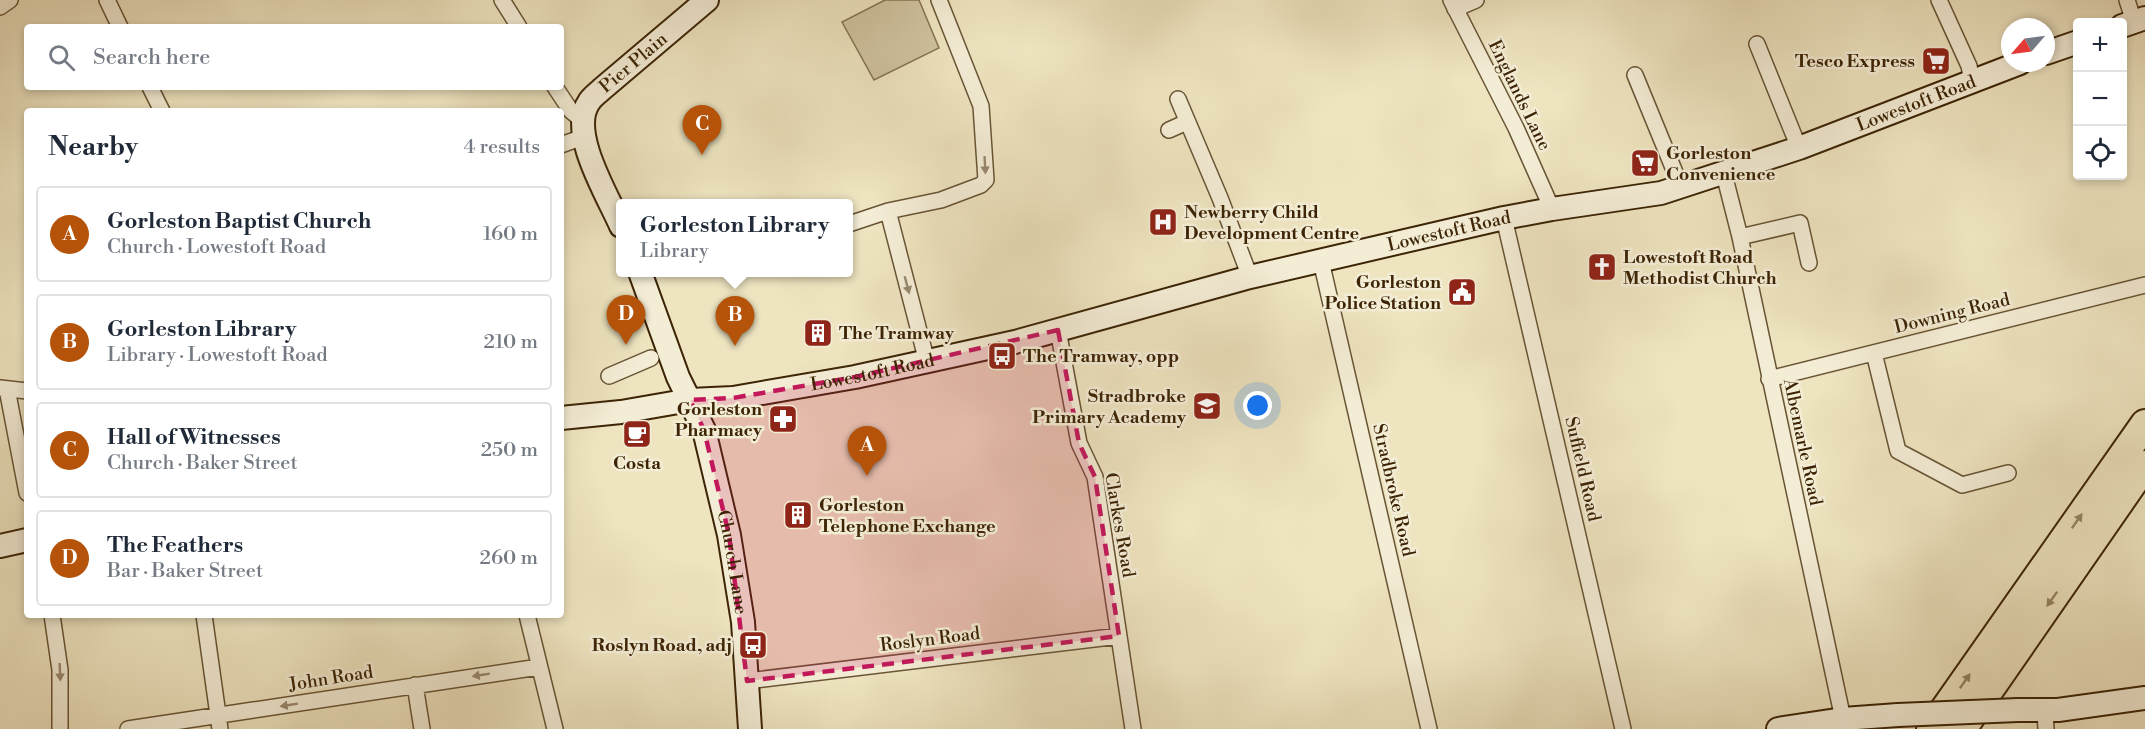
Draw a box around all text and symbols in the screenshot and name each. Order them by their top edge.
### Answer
north arrow [2001,18,2055,72]
map controls [2073,18,2127,180]
button: + [2073,18,2127,72]
search box [24,24,564,90]
street label: Pier Plain [595,27,672,98]
street label: Englands Lane [1483,36,1556,154]
icon: search [45,41,78,74]
text: Search here [93,44,210,71]
supermarket icon: Tesco Express [1920,45,1952,77]
place label: Tesco Express [1795,50,1915,73]
street label: Lowestoft Road [1853,70,1980,137]
button: − [2073,72,2127,126]
pin: C [682,106,722,155]
button: locate [2073,126,2127,180]
text: Nearby [48,131,138,163]
text: 4 results [463,135,540,160]
place label: Gorleston Convenience [1666,142,1776,186]
supermarket icon: Gorleston Convenience [1629,147,1661,179]
one-way arrow [980,155,989,174]
popup [616,199,853,277]
place label: Newberry Child Development Centre [1184,201,1359,245]
hospital icon: Newberry Child Development Centre [1147,206,1179,238]
street label: Lowestoft Road [1385,206,1513,257]
text: Gorleston Baptist Church [107,208,371,235]
text: Gorleston Library [640,212,829,239]
text: A [62,222,77,247]
text: 160 m [483,222,538,247]
text: Church · Lowestoft Road [107,235,326,260]
text: Library [640,239,709,264]
place label: Lowestoft Road Methodist Church [1623,246,1777,290]
church icon: Lowestoft Road Methodist Church [1586,251,1618,283]
place label: Gorleston Police Station [1324,271,1441,315]
one-way arrow [903,276,913,294]
public building icon: Gorleston Police Station [1446,276,1478,308]
street label: Downing Road [1892,288,2013,339]
pin: D [606,296,646,345]
pin: B [716,296,754,346]
text: Gorleston Library [107,316,296,343]
building icon: The Tramway [802,317,834,349]
place label: The Tramway [839,322,955,345]
text: B [62,330,77,355]
text: 210 m [483,330,538,355]
bus stop icon: The Tramway, opp [986,340,1018,372]
text: Library · Lowestoft Road [107,343,328,368]
place label: The Tramway, opp [1023,345,1179,368]
street label: Lowestoft Road [809,349,937,397]
street label: Albemarle Road [1778,376,1827,508]
place label: Stradbroke Primary Academy [1032,385,1187,429]
school or university icon: Stradbroke Primary Academy [1191,390,1223,422]
your location [1243,391,1272,420]
place label: Gorleston Pharmacy [675,398,763,442]
pharmacy icon: Gorleston Pharmacy [767,403,799,435]
street label: Suffield Road [1559,414,1606,524]
cafe icon: Costa [621,418,653,450]
street label: Stradbroke Road [1367,422,1420,559]
text: Hall of Witnesses [107,424,281,451]
pin: A [848,426,886,476]
text: C [62,438,77,463]
text: 250 m [481,438,538,463]
text: Church · Baker Street [107,451,298,476]
place label: Costa [613,452,661,475]
street label: Clarkes Road [1099,471,1140,580]
place label: Gorleston Telephone Exchange [819,494,996,538]
building icon: Gorleston Telephone Exchange [782,499,814,531]
street label: Church Lane [711,508,753,616]
one-way arrow [2071,514,2083,530]
text: The Feathers [107,532,243,559]
text: D [62,546,77,571]
text: 260 m [480,546,538,571]
text: Bar · Baker Street [107,559,263,584]
one-way arrow [2046,591,2058,607]
street label: Roslyn Road [879,622,982,657]
bus stop icon: Roslyn Road, adj [737,629,769,661]
place label: Roslyn Road, adj [592,634,732,657]
street label: John Road [286,660,375,697]
one-way arrow [55,662,64,681]
one-way arrow [472,671,491,680]
one-way arrow [1959,673,1970,689]
one-way arrow [279,700,298,709]

